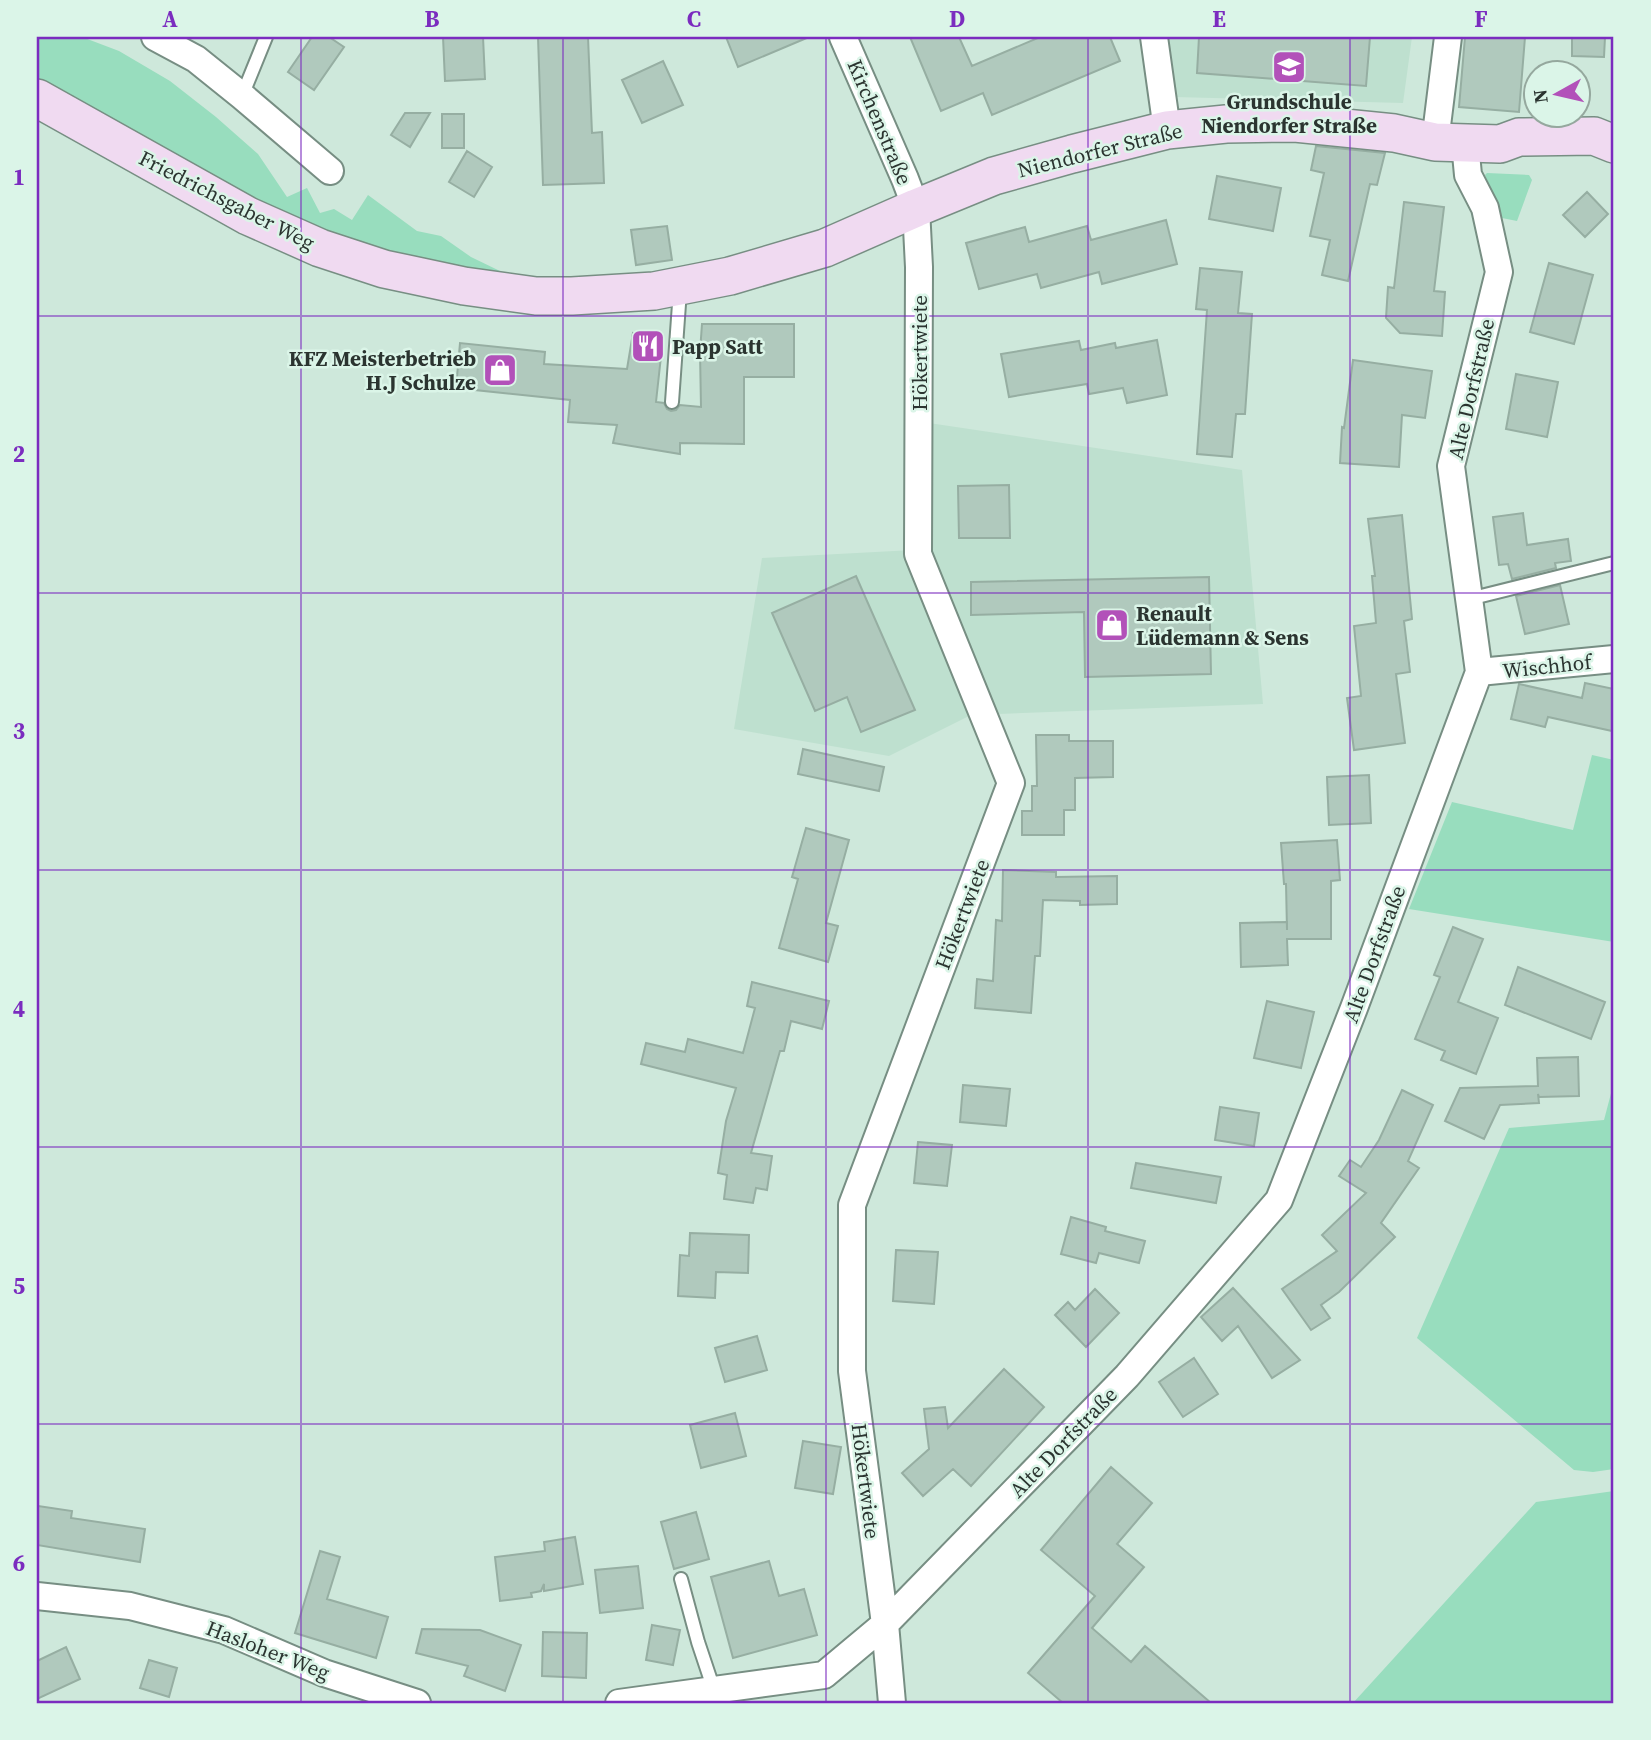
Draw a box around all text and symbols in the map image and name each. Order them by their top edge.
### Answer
text: A [162,3,178,35]
text: B [425,3,440,35]
text: C [687,3,701,35]
text: D [949,3,965,35]
text: E [1212,3,1226,35]
text: F [1474,3,1488,35]
school or university icon: Grundschule Niendorfer Straße [1270,48,1308,86]
street label: Kirchenstraße [841,55,919,189]
north arrow [1522,60,1592,130]
place label: Grundschule Niendorfer Straße [1201,87,1377,140]
text: N [1526,88,1554,105]
street label: Niendorfer Straße [1015,115,1185,185]
street label: Friedrichsgaber Weg [134,143,320,257]
text: 1 [13,161,25,193]
street label: Hökertwiete [905,295,934,411]
street label: Alte Dorfstraße [1441,316,1501,462]
restaurant icon: Papp Satt [629,327,667,365]
place label: Papp Satt [672,332,763,361]
place label: KFZ Meisterbetrieb H.J Schulze [289,344,476,397]
shop icon: KFZ Meisterbetrieb H.J Schulze [481,351,519,389]
text: 2 [13,438,25,470]
place label: Renault Lüdemann & Sens [1136,599,1309,652]
shop icon: Renault Lüdemann & Sens [1093,606,1131,644]
street label: Wischhof [1501,647,1595,685]
text: 3 [13,715,25,747]
street label: Hökertwiete [928,855,996,973]
street label: Alte Dorfstraße [1336,881,1412,1027]
text: 4 [13,993,25,1025]
text: 5 [13,1270,25,1302]
street label: Alte Dorfstraße [1003,1380,1123,1504]
street label: Hökertwiete [845,1422,887,1540]
text: 6 [13,1547,25,1579]
street label: Hasloher Weg [202,1613,334,1687]

